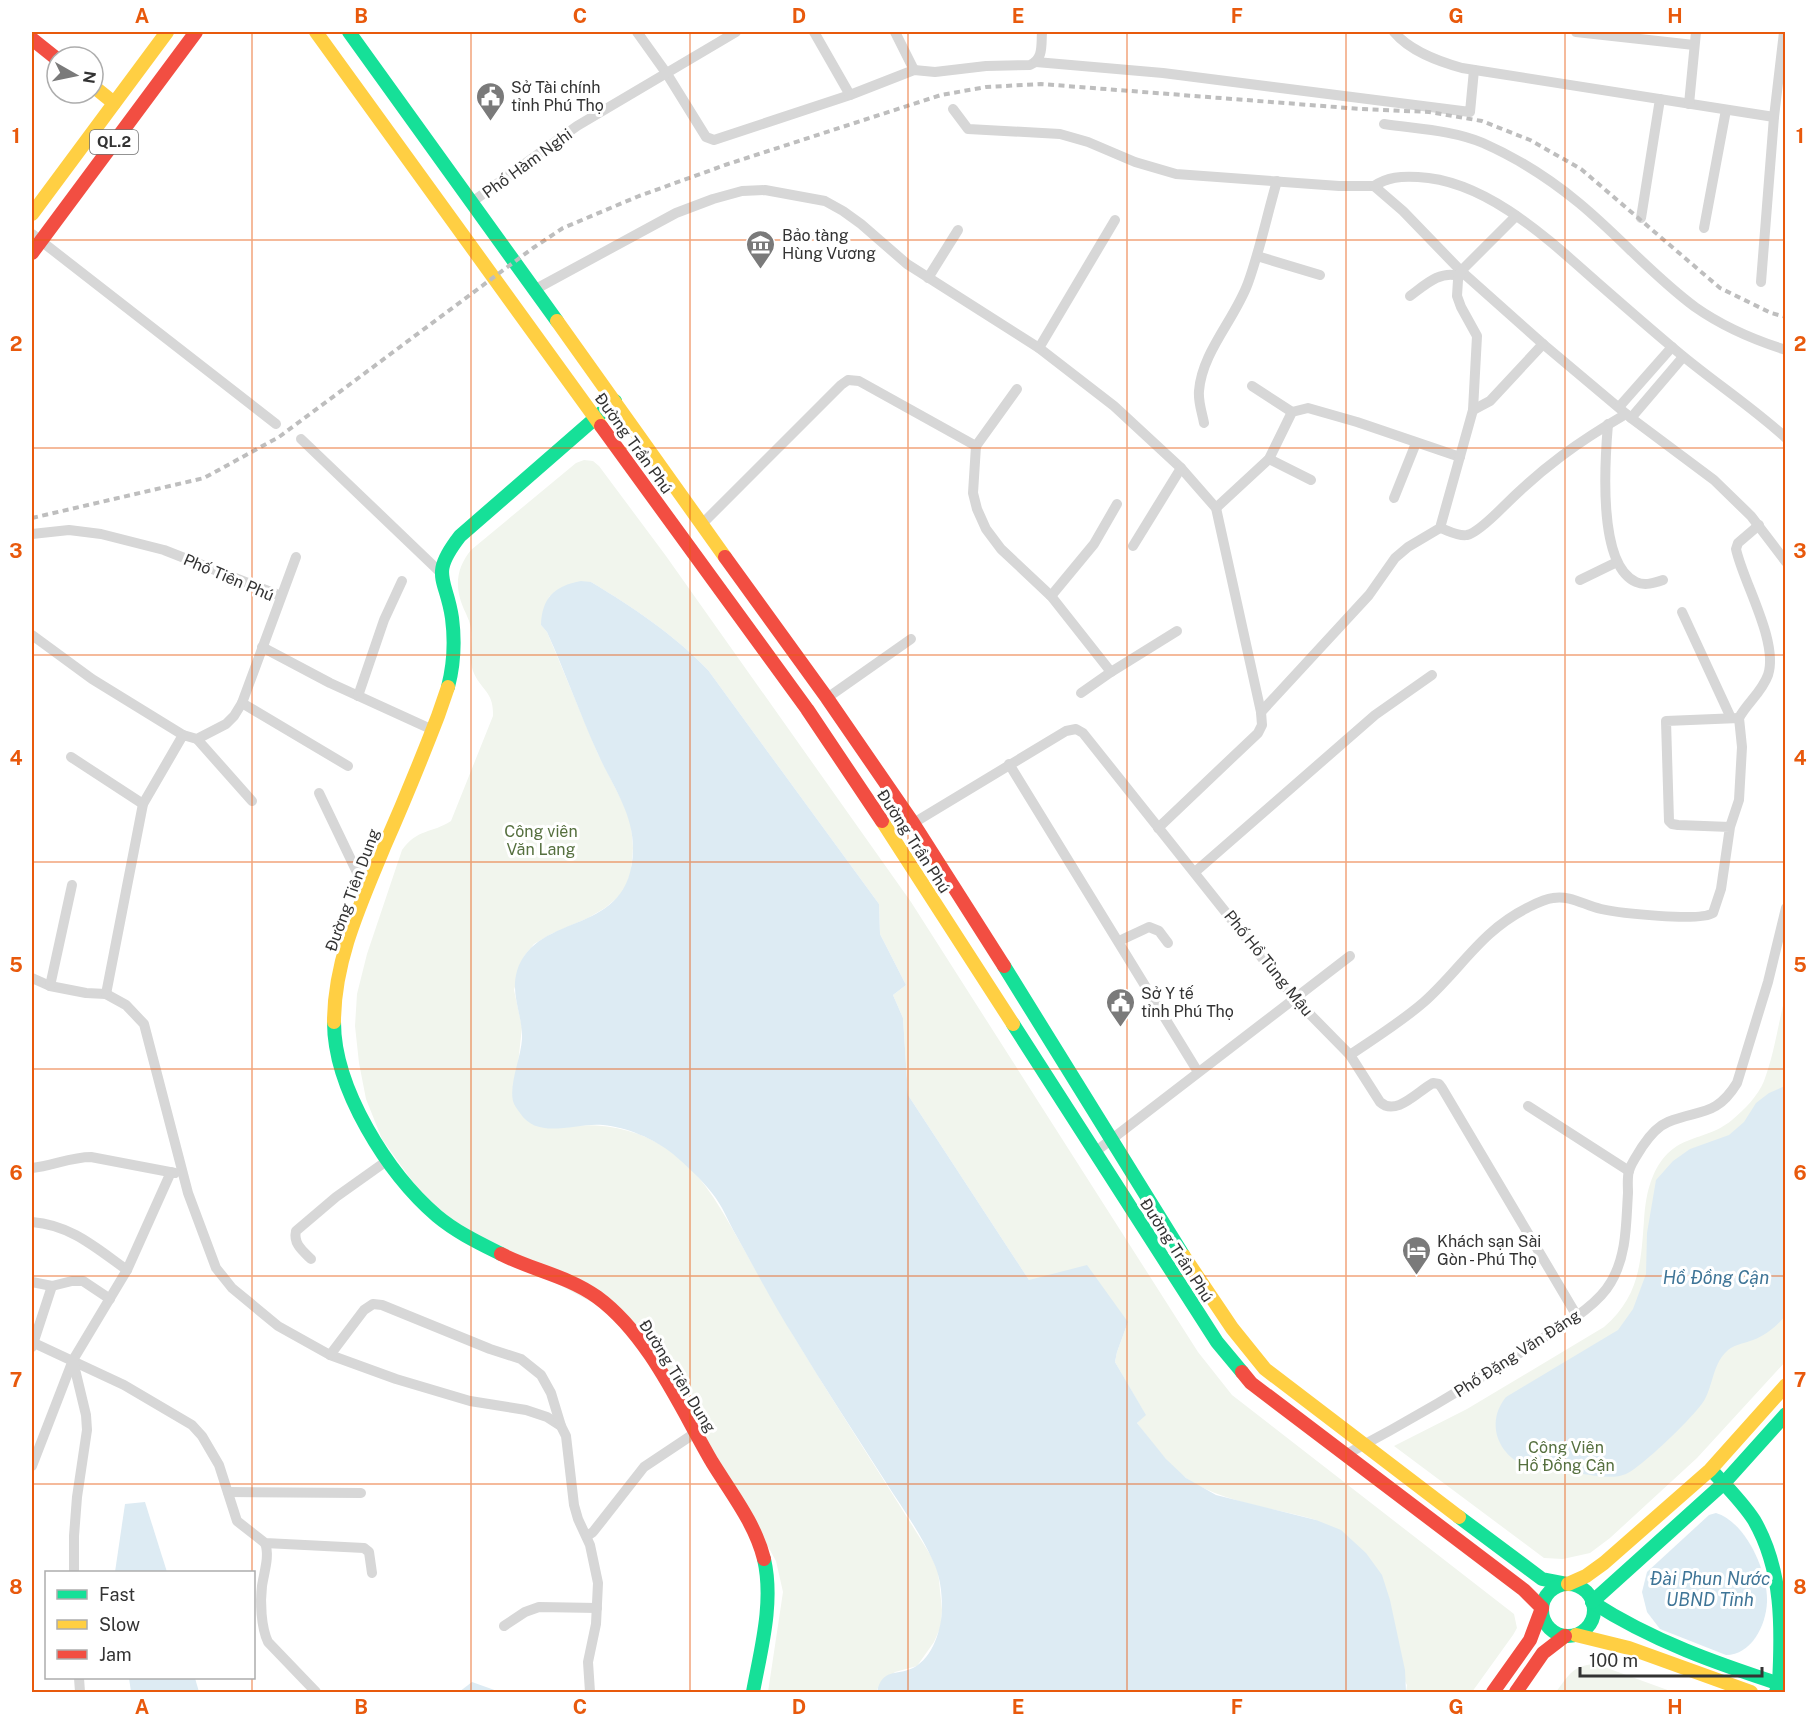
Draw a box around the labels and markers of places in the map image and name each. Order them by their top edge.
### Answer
place label: Sở Tài chính tỉnh Phú Thọ [511,78,604,115]
public building icon: Sở Tài chính tỉnh Phú Thọ [474,80,506,122]
place label: Bảo tàng Hùng Vương [782,226,876,263]
museum icon: Bảo tàng Hùng Vương [745,228,777,270]
place label: Sở Y tế tỉnh Phú Thọ [1141,984,1234,1021]
public building icon: Sở Y tế tỉnh Phú Thọ [1104,986,1136,1028]
place label: Khách sạn Sài Gòn - Phú Thọ [1437,1232,1541,1269]
hotel icon: Khách sạn Sài Gòn - Phú Thọ [1400,1234,1432,1276]

